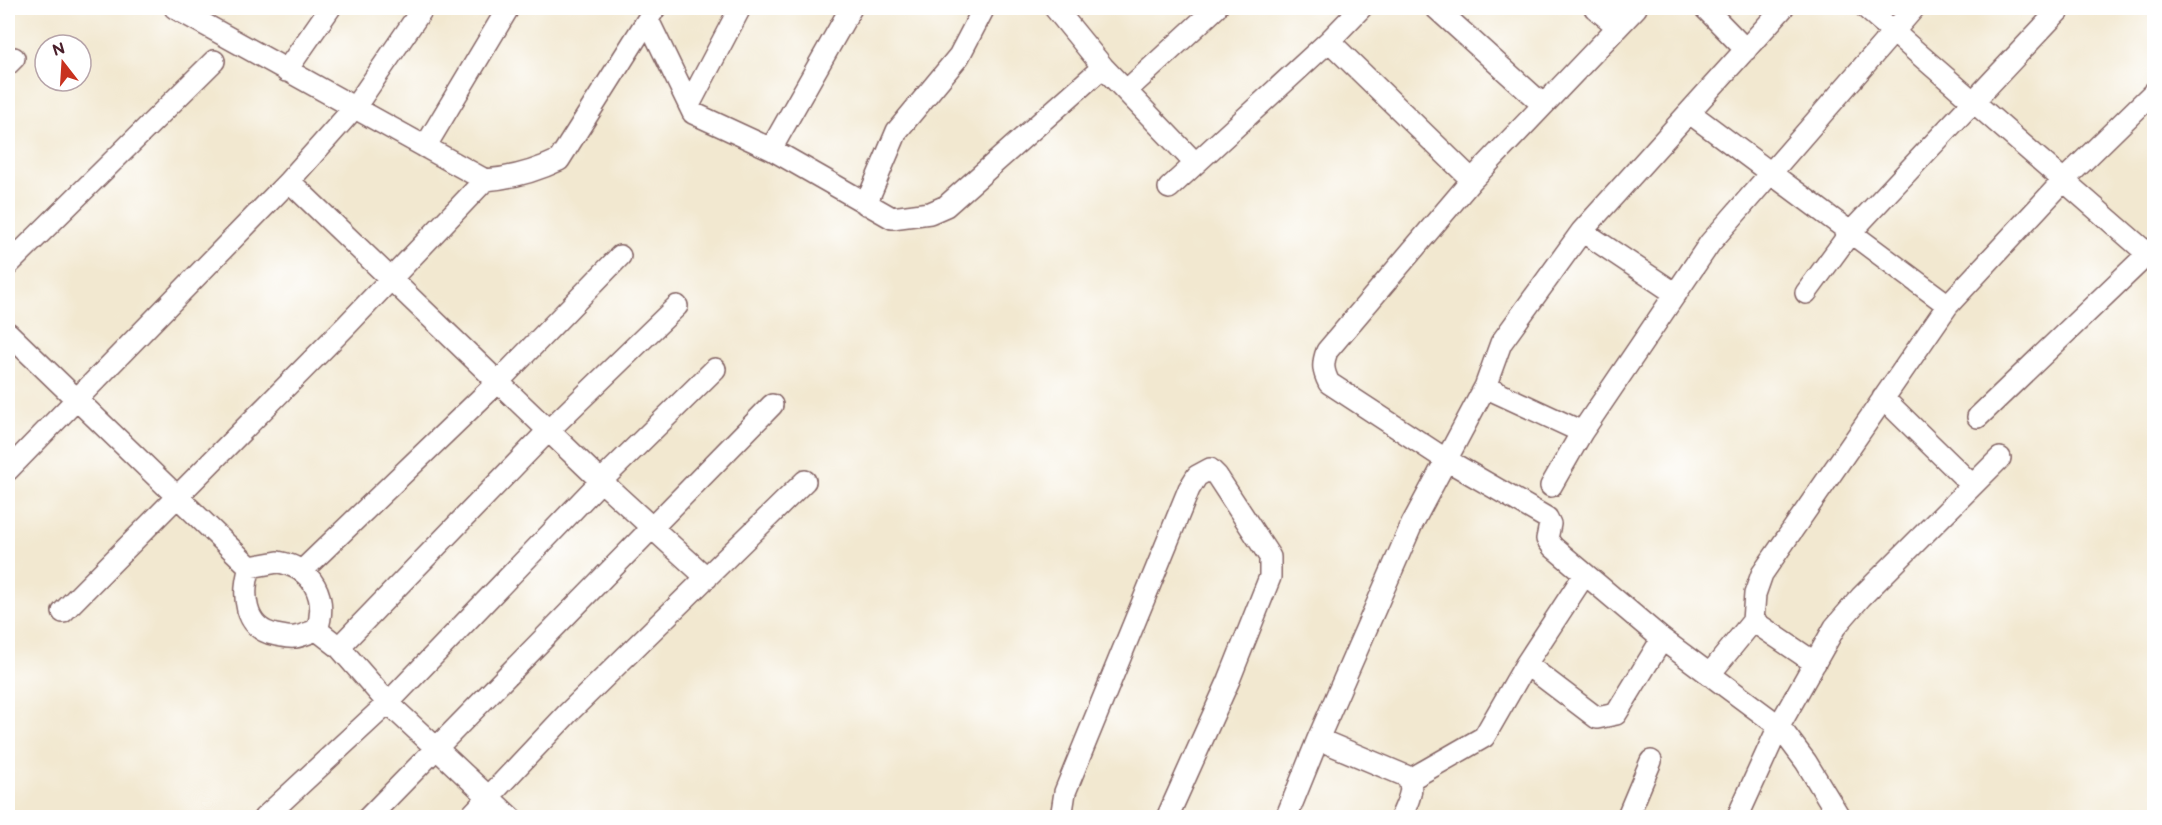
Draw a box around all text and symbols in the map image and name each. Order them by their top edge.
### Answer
north arrow [33,33,93,93]
text: N [51,39,68,61]

